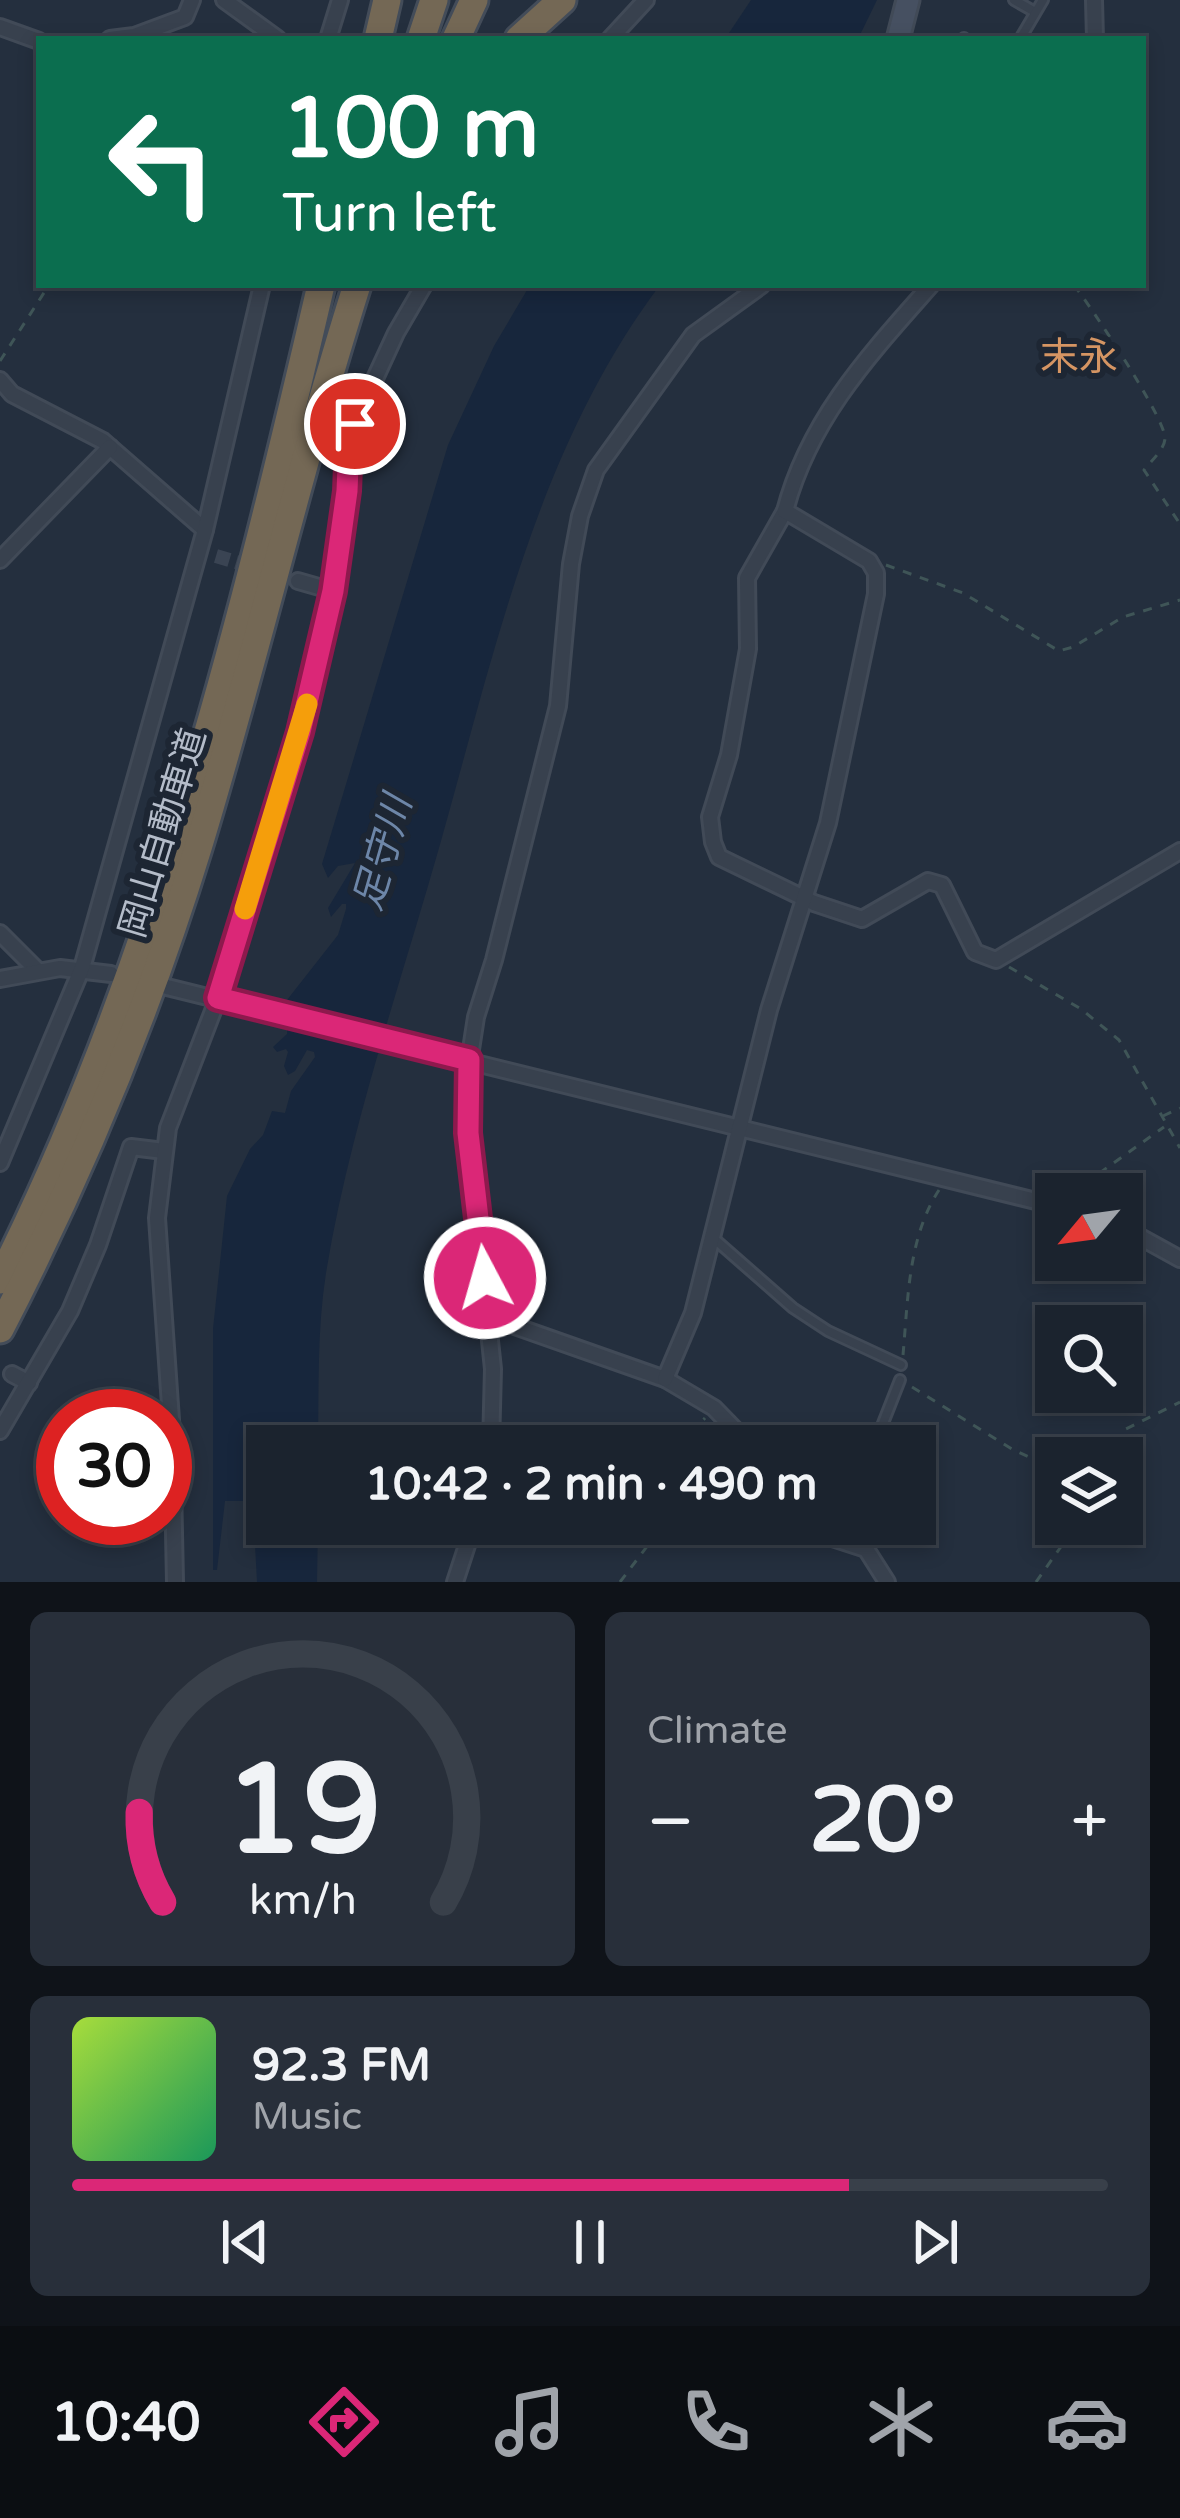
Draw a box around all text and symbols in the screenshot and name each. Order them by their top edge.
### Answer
text: 100 m [282,79,539,180]
icon: left [84,84,240,240]
text: Turn left [282,181,497,246]
district label: 末永 [1040,334,1118,381]
pin [304,373,406,475]
icon: arrive [322,391,388,457]
street label: 岡山自動車道 [111,723,215,943]
water label: 足守川 [344,786,423,916]
north arrow [1035,1173,1143,1281]
map controls [1035,1173,1143,1545]
position arrow [422,1215,548,1341]
button: search [1035,1305,1143,1413]
speed limit sign: 30 [36,1389,192,1545]
button: layers [1035,1437,1143,1545]
text: 10:42 · 2 min · 490 m [365,1458,817,1512]
text: Climate [647,1707,787,1754]
text: 19 [224,1736,381,1887]
text: 20° [809,1767,956,1876]
text: − [647,1782,694,1862]
text: + [1071,1782,1108,1862]
text: km/h [249,1875,356,1926]
text: 92.3 FM [252,2039,431,2093]
text: Music [252,2093,362,2140]
icon: previous [212,2209,278,2275]
icon: pause [557,2209,623,2275]
icon: next [902,2209,968,2275]
icon: directions [302,2380,386,2464]
icon: music [488,2380,572,2464]
icon: phone [674,2380,758,2464]
icon: climate [859,2380,943,2464]
icon: car [1045,2380,1129,2464]
text: 10:40 [51,2390,201,2455]

